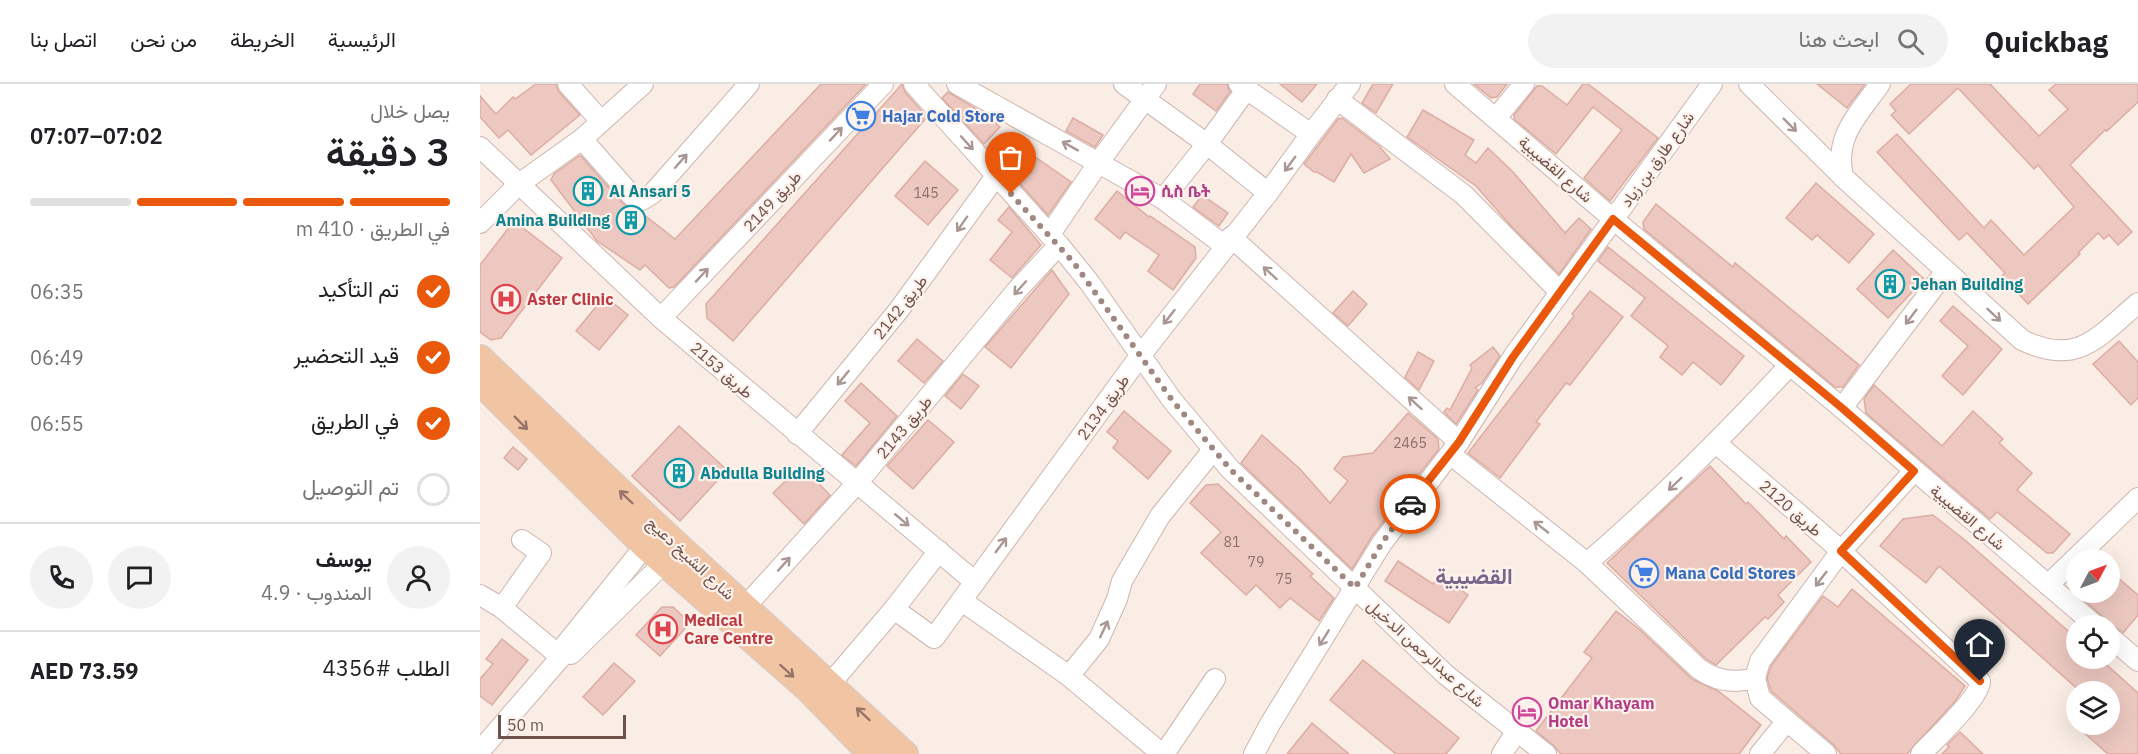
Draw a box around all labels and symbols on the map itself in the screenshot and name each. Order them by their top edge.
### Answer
supermarket icon: Hajar Cold Store [845,100,877,132]
place label: Hajar Cold Store [882,106,1005,126]
street label: شارع طارق بن زياد [1616,108,1700,212]
one-way arrow [1783,118,1798,133]
one-way arrow [829,126,843,141]
street label: شارع القضيبية [1514,131,1597,208]
pin [985,132,1036,194]
one-way arrow [960,135,974,150]
one-way arrow [1062,140,1079,152]
one-way arrow [674,154,688,169]
one-way arrow [1283,155,1296,171]
street label: طريق 2149 [739,166,806,236]
building icon: Al Ansari 5 [572,175,604,207]
hotel icon: ሲስ ቤት [1124,175,1156,207]
place label: Al Ansari 5 [609,181,691,201]
place label: ሲስ ቤት [1161,181,1211,201]
house number: 145 [913,184,939,202]
building icon: Amina Building [615,204,647,236]
place label: Amina Building [495,210,610,230]
one-way arrow [956,215,968,231]
one-way arrow [1263,266,1278,280]
one-way arrow [694,268,709,283]
building icon: Jehan Building [1874,268,1906,300]
street label: طريق 2142 [869,271,932,344]
place label: Jehan Building [1911,274,2023,294]
one-way arrow [1013,279,1027,295]
hospital icon: Aster Clinic [490,283,522,315]
place label: Aster Clinic [527,289,613,309]
one-way arrow [1987,308,2002,323]
one-way arrow [1163,309,1176,325]
one-way arrow [1905,309,1917,325]
street label: طريق 2153 [686,337,757,403]
one-way arrow [837,370,850,386]
street label: طريق 2134 [1073,370,1134,444]
street label: طريق 2143 [872,391,937,463]
one-way arrow [1408,396,1423,410]
one-way arrow [514,415,529,430]
house number: 2465 [1393,434,1427,452]
building icon: Abdulla Building [663,457,695,489]
place label: Abdulla Building [700,463,825,483]
courier [1380,474,1440,534]
street label: طريق 2120 [1755,475,1826,541]
one-way arrow [1667,477,1682,491]
street label: شارع القضيبية [1925,480,2009,556]
one-way arrow [619,490,634,504]
street label: شارع الشيخ دعيج [642,512,739,605]
one-way arrow [894,513,909,527]
one-way arrow [1533,520,1549,533]
house number: 81 [1224,533,1240,551]
one-way arrow [994,537,1007,553]
north arrow [2066,549,2120,603]
house number: 79 [1248,553,1264,571]
one-way arrow [777,556,791,571]
supermarket icon: Mana Cold Stores [1628,557,1660,589]
district label: القضيبية [1435,561,1513,590]
place label: Mana Cold Stores [1665,563,1796,583]
house number: 75 [1276,570,1292,588]
one-way arrow [1815,570,1827,586]
street label: شارع عبدالرحمن الدخيل [1362,595,1489,713]
place label: Medical Care Centre [684,610,773,648]
hospital icon: Medical Care Centre [647,613,679,645]
pin [1954,619,2005,681]
one-way arrow [1098,620,1110,638]
one-way arrow [1317,629,1329,646]
one-way arrow [779,664,794,678]
place label: Omar Khayam Hotel [1548,693,1654,731]
hotel icon: Omar Khayam Hotel [1511,696,1543,728]
one-way arrow [855,707,870,721]
scale bar [498,712,626,740]

